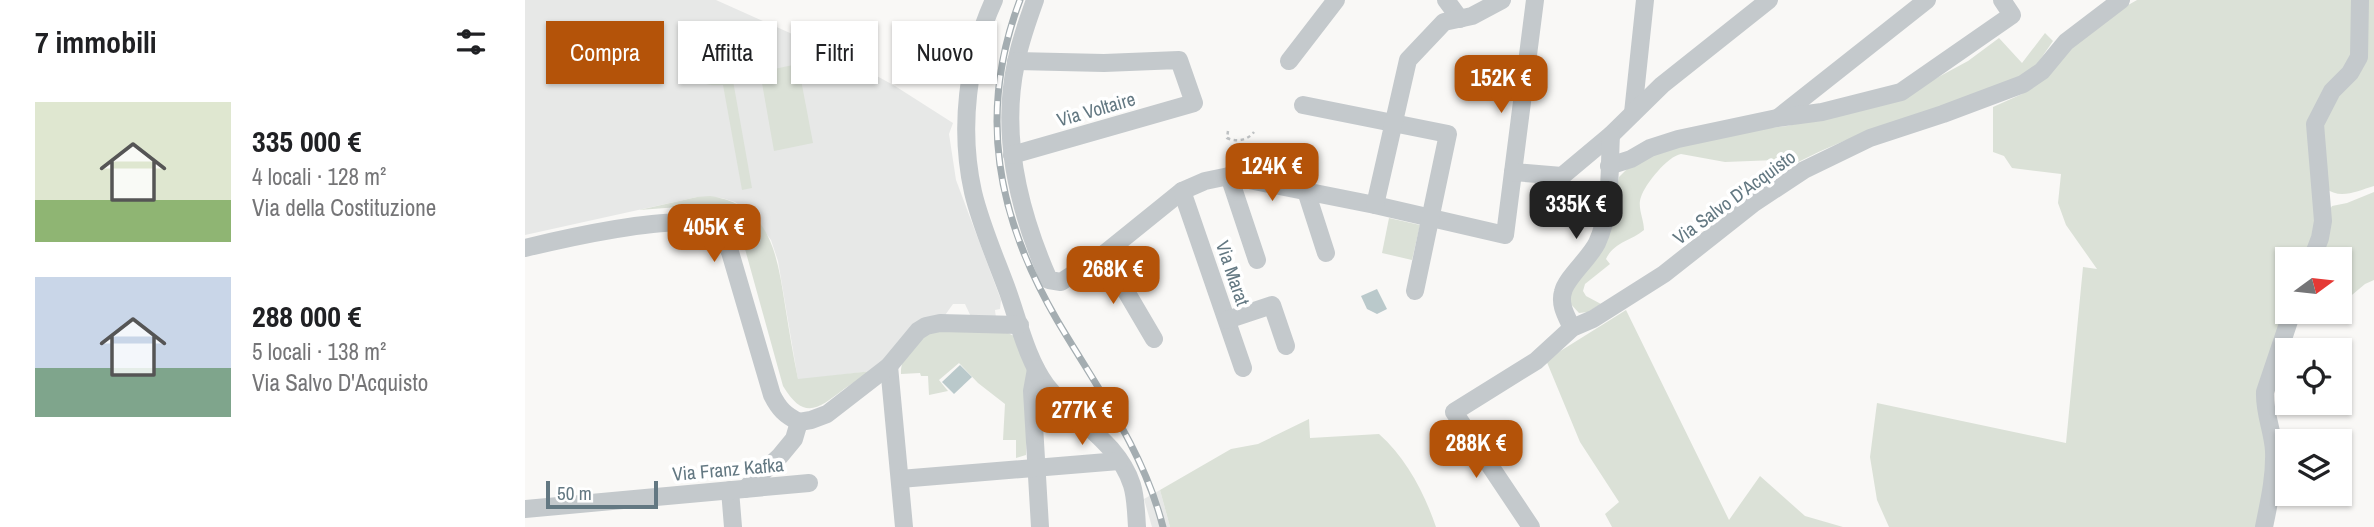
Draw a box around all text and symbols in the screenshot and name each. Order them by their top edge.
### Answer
chip: Compra [546,21,664,84]
chip: Affitta [678,21,777,84]
chip: Filtri [791,21,878,84]
chip: Nuovo [892,21,997,84]
text: 7 immobili [35,22,157,62]
icon: filters [452,23,490,61]
pin: 152K € [1444,55,1558,115]
text: 152K € [1471,62,1531,93]
street label: Via Voltaire [1054,85,1138,133]
text: 335 000 € [252,121,361,161]
icon: home [91,130,175,214]
pin: 124K € [1215,144,1329,203]
street label: Via Salvo D'Acquisto [1667,144,1801,250]
text: 124K € [1242,150,1302,181]
text: 4 locali · 128 m² [252,161,386,192]
pin: 335K € [1519,182,1633,241]
text: 335K € [1546,188,1606,219]
text: Via della Costituzione [252,192,436,223]
pin: 405K € [657,204,771,264]
text: 405K € [684,211,744,242]
street label: Via Marat [1210,237,1256,310]
pin: 268K € [1056,246,1170,306]
north arrow [2275,247,2352,324]
map controls [2275,247,2352,506]
text: 268K € [1083,253,1143,284]
text: 288 000 € [252,296,361,336]
icon: home [91,305,175,389]
text: 5 locali · 138 m² [252,336,386,367]
button: locate [2275,338,2352,415]
text: Via Salvo D'Acquisto [252,367,428,398]
pin: 277K € [1025,388,1139,447]
text: 277K € [1052,394,1112,425]
pin: 288K € [1419,420,1533,480]
text: 288K € [1446,427,1506,458]
button: layers [2275,429,2352,506]
street label: Via Franz Kafka [671,451,785,487]
scale bar [546,478,658,510]
text: 50 m [557,480,592,506]

